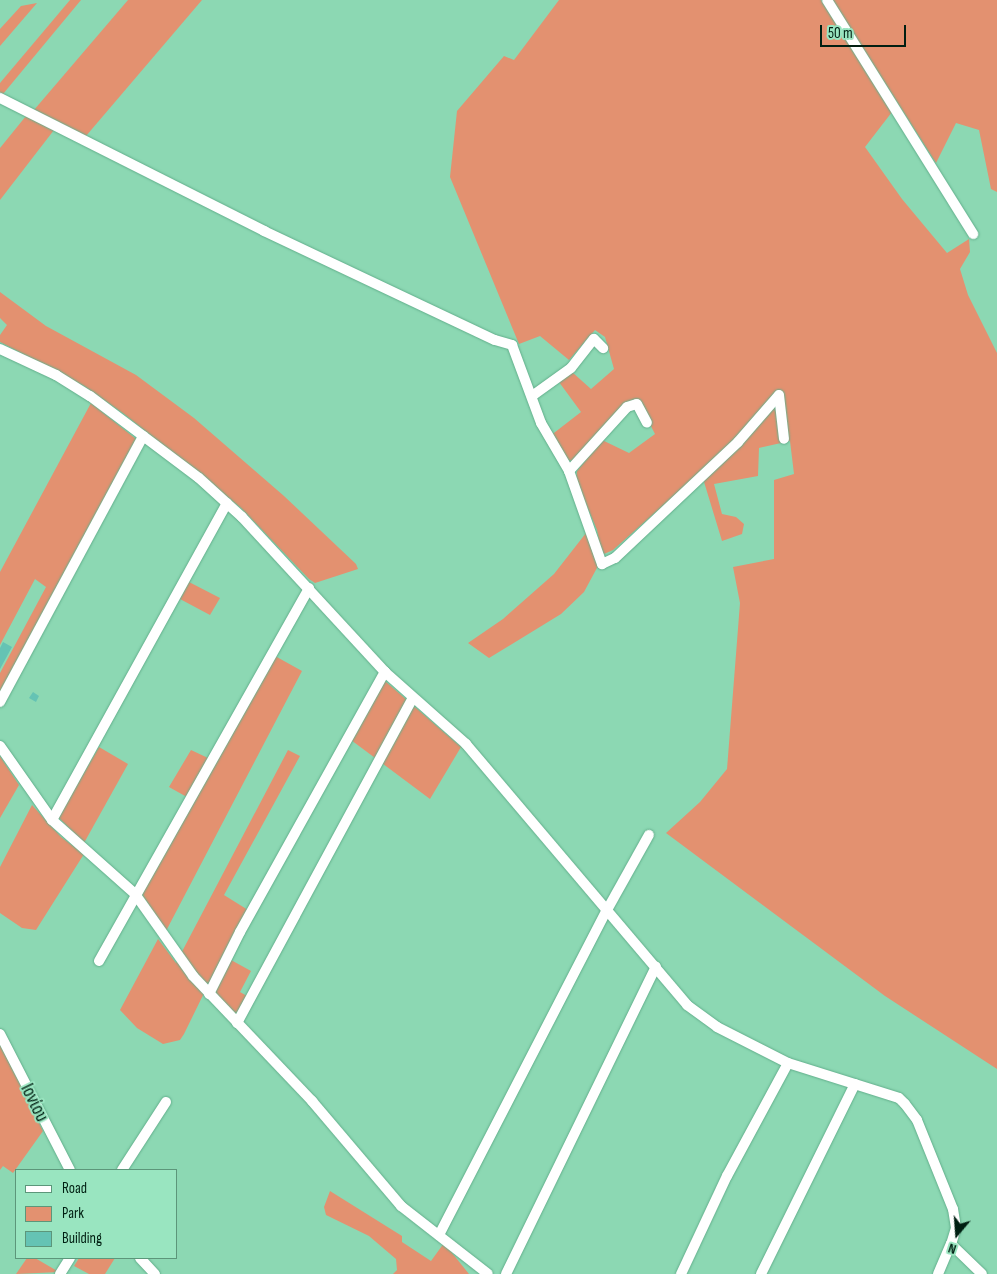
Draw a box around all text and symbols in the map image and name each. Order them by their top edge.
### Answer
scale bar [822,15,908,47]
text: 50 m [828,24,853,43]
street label: Ιονίου [15,1080,53,1126]
legend [15,1169,178,1259]
text: Road [62,1179,87,1198]
text: Park [62,1204,84,1223]
north arrow [932,1209,982,1259]
text: Building [62,1229,102,1248]
text: N [946,1240,958,1258]

